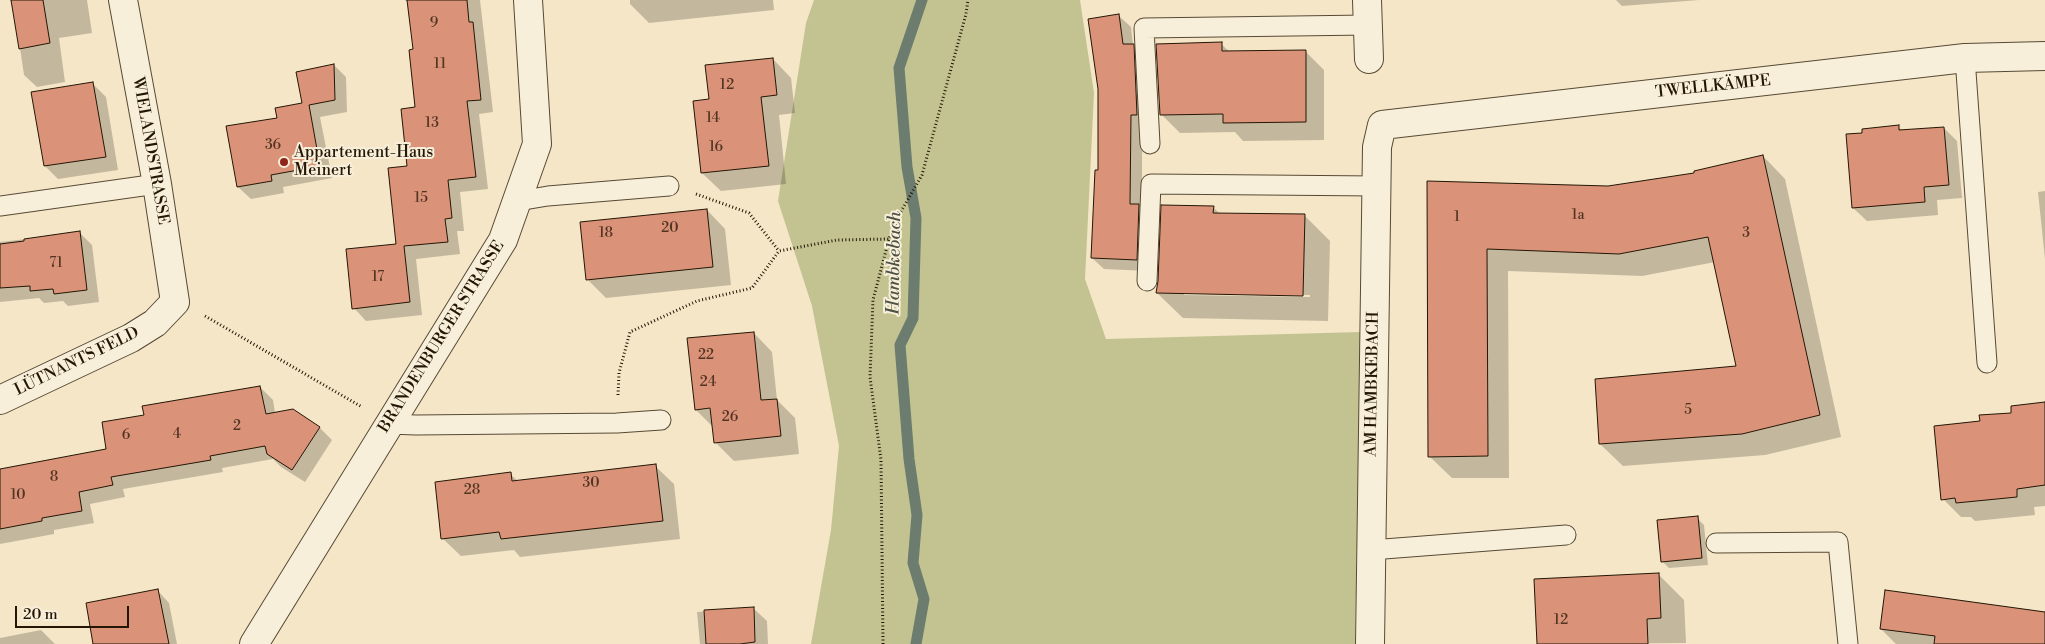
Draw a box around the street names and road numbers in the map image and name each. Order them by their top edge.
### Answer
street label: TWELLKÄMPE [1654,71,1772,103]
street label: WIELANDSTRASSE [128,76,172,226]
street label: BRANDENBURGER STRASSE [375,238,509,436]
street label: AM HAMBKEBACH [1362,311,1384,457]
street label: LÜTNANTS FELD [12,324,142,400]

